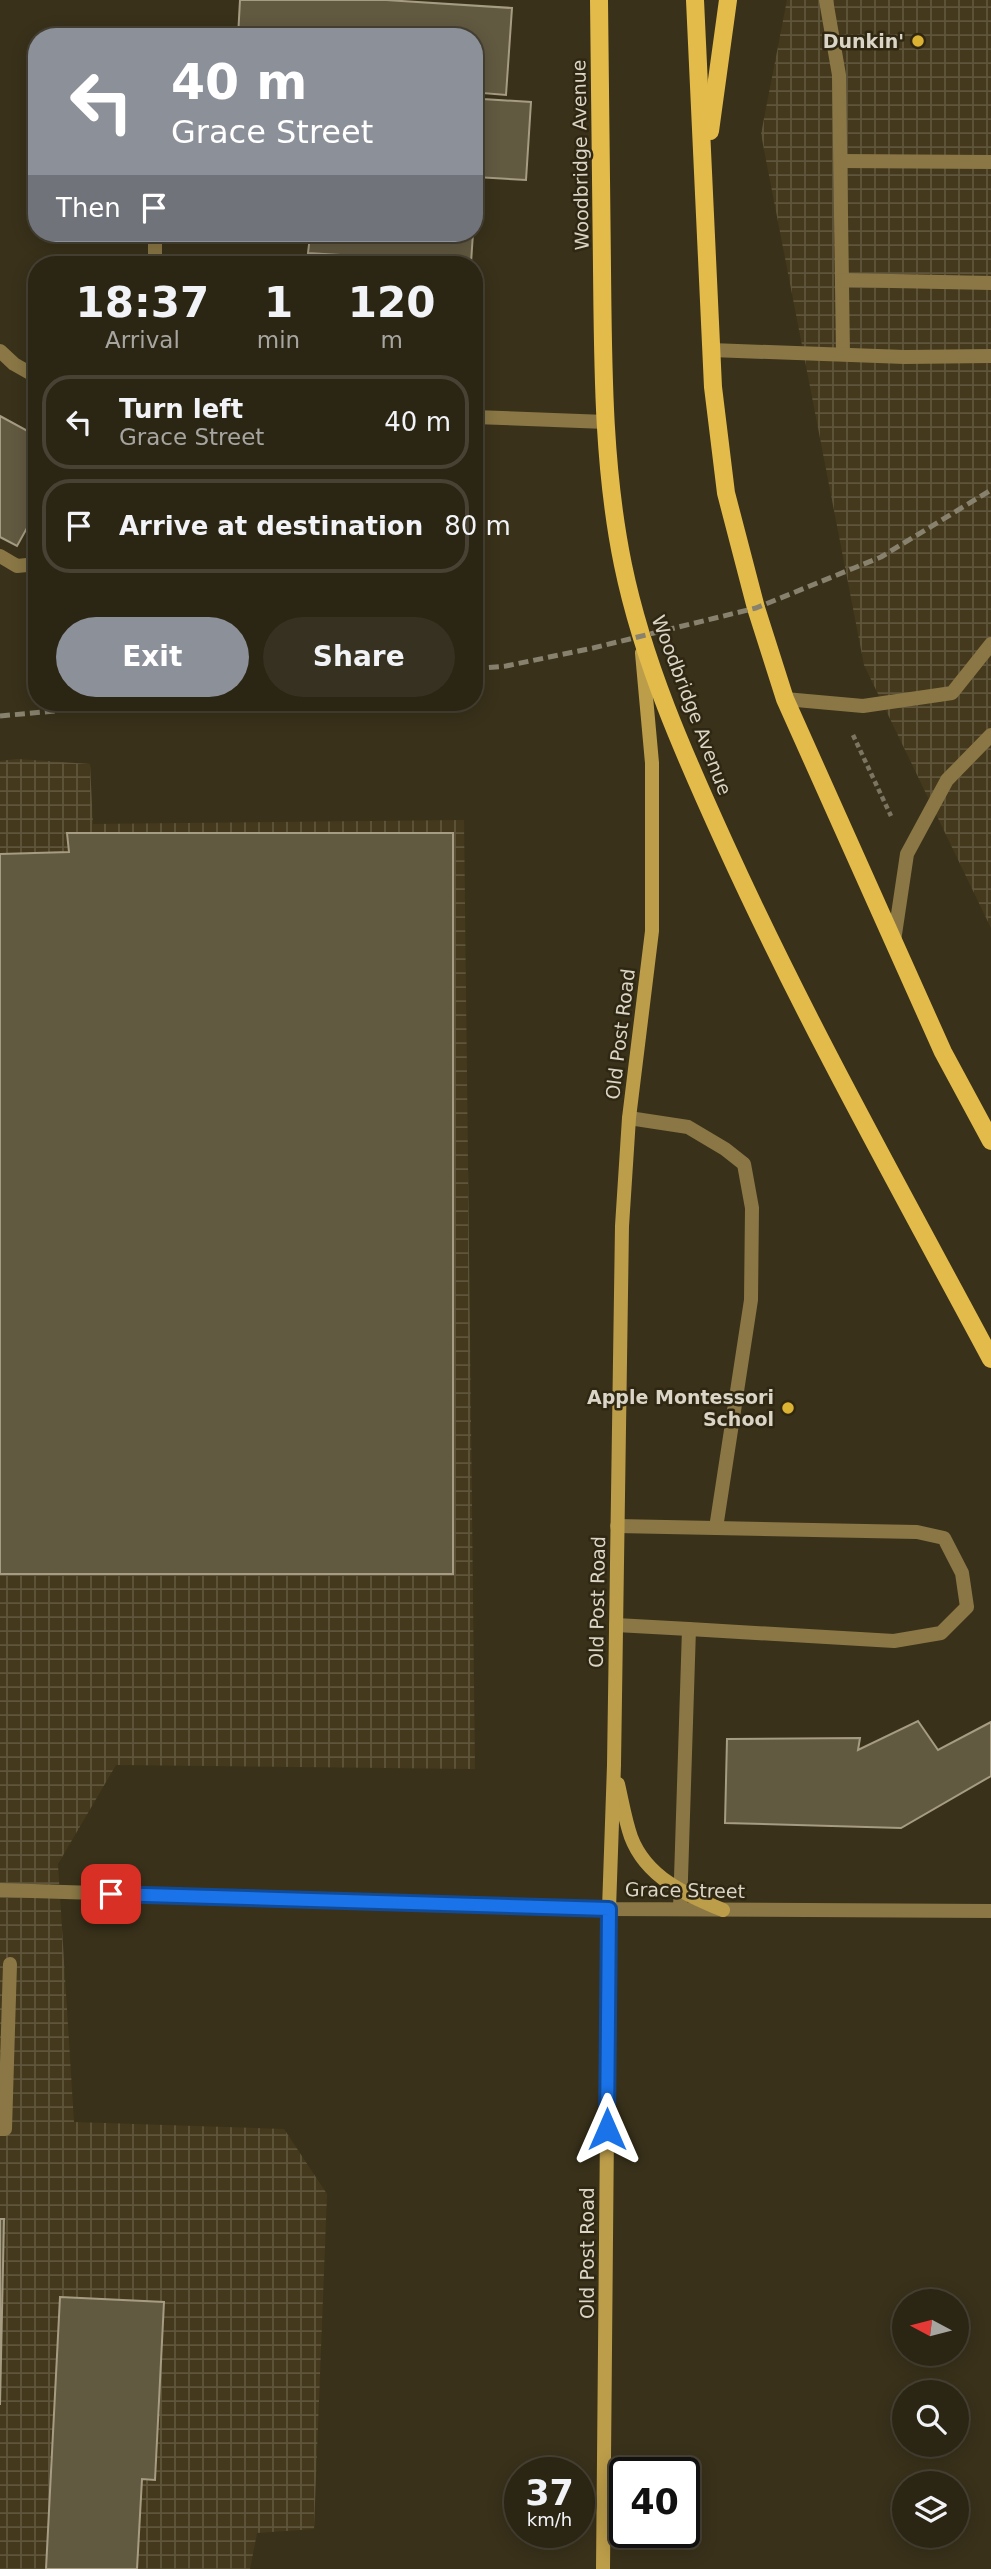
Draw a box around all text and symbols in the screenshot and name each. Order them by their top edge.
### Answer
place label: Dunkin' [823,30,904,52]
marker: Dunkin' [910,33,926,49]
text: 40 m [171,54,307,111]
icon: left [56,56,147,147]
street label: Woodbridge Avenue [567,60,593,250]
text: Grace Street [171,113,373,151]
icon: arrive [135,189,173,227]
text: Then [56,193,121,223]
text: 18:37 [76,278,209,327]
text: 1 [264,278,293,327]
text: 120 [348,278,435,327]
text: Arrival [105,327,180,353]
text: min [257,327,300,353]
text: m [380,327,403,353]
text: Turn left [119,394,243,424]
icon: left [60,403,98,441]
text: 40 m [384,407,451,437]
text: Grace Street [119,424,264,450]
icon: arrive [60,507,98,545]
text: Arrive at destination [119,511,423,541]
text: 80 m [444,511,511,541]
street label: Woodbridge Avenue [648,612,736,798]
button: Exit [56,617,249,697]
button: Share [263,617,455,697]
street label: Old Post Road [601,967,639,1101]
place label: Apple Montessori School [587,1386,774,1430]
marker: Apple Montessori School [780,1400,796,1416]
street label: Old Post Road [585,1536,609,1668]
pin [81,1864,141,1924]
icon: arrive [92,1875,130,1913]
street label: Grace Street [625,1878,745,1902]
position arrow [570,2092,644,2166]
street label: Old Post Road [576,2187,598,2319]
north arrow [892,2289,970,2366]
map controls [892,2289,969,2548]
button: search [892,2380,969,2457]
speed limit sign: 40 [609,2457,700,2548]
button: layers [892,2471,969,2548]
text: 37 [525,2473,574,2513]
text: km/h [527,2509,572,2530]

